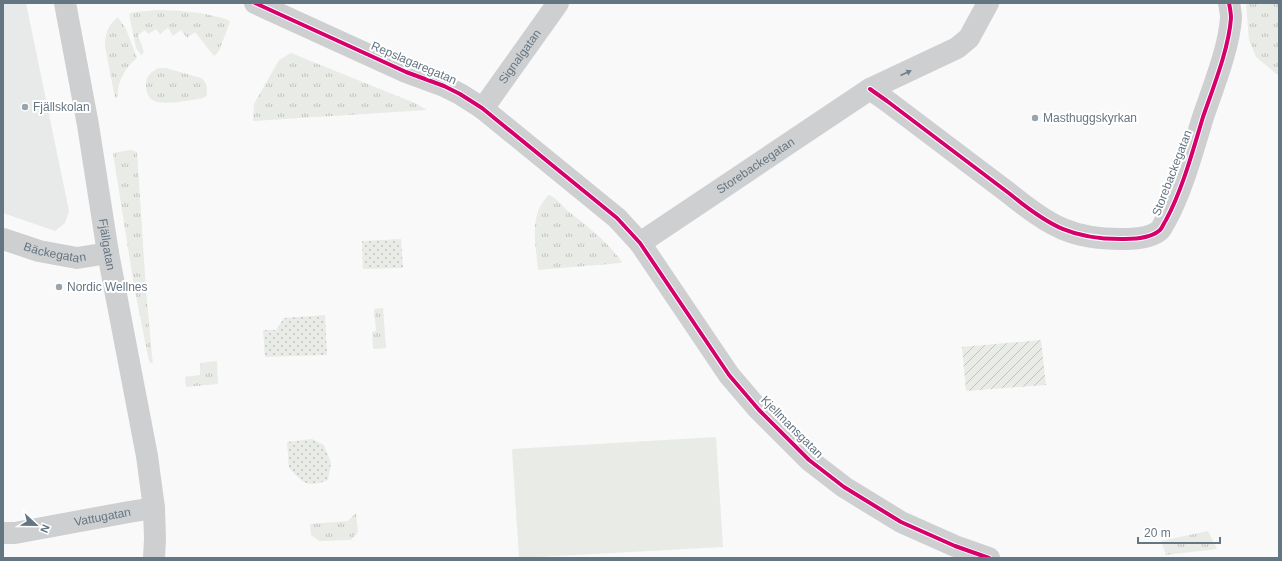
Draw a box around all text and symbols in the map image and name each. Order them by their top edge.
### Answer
street label: Signalgatan [496,27,544,86]
street label: Repslagaregatan [369,39,459,87]
one-way arrow [900,70,911,76]
place label: Fjällskolan [33,100,90,114]
marker: Fjällskolan [20,102,30,112]
place label: Masthuggskyrkan [1043,111,1137,125]
marker: Masthuggskyrkan [1030,113,1040,123]
street label: Storebackegatan [1149,128,1195,218]
street label: Storebackegatan [714,135,797,197]
street label: Fjällgatan [96,218,118,271]
street label: Bäckegatan [22,239,87,265]
place label: Nordic Wellnes [67,280,147,294]
marker: Nordic Wellnes [54,282,64,292]
street label: Kjellmansgatan [758,393,826,461]
north arrow [16,505,56,545]
street label: Vattugatan [73,505,132,529]
scale bar [1138,519,1220,545]
text: N [38,523,52,535]
text: 20 m [1144,526,1171,540]

